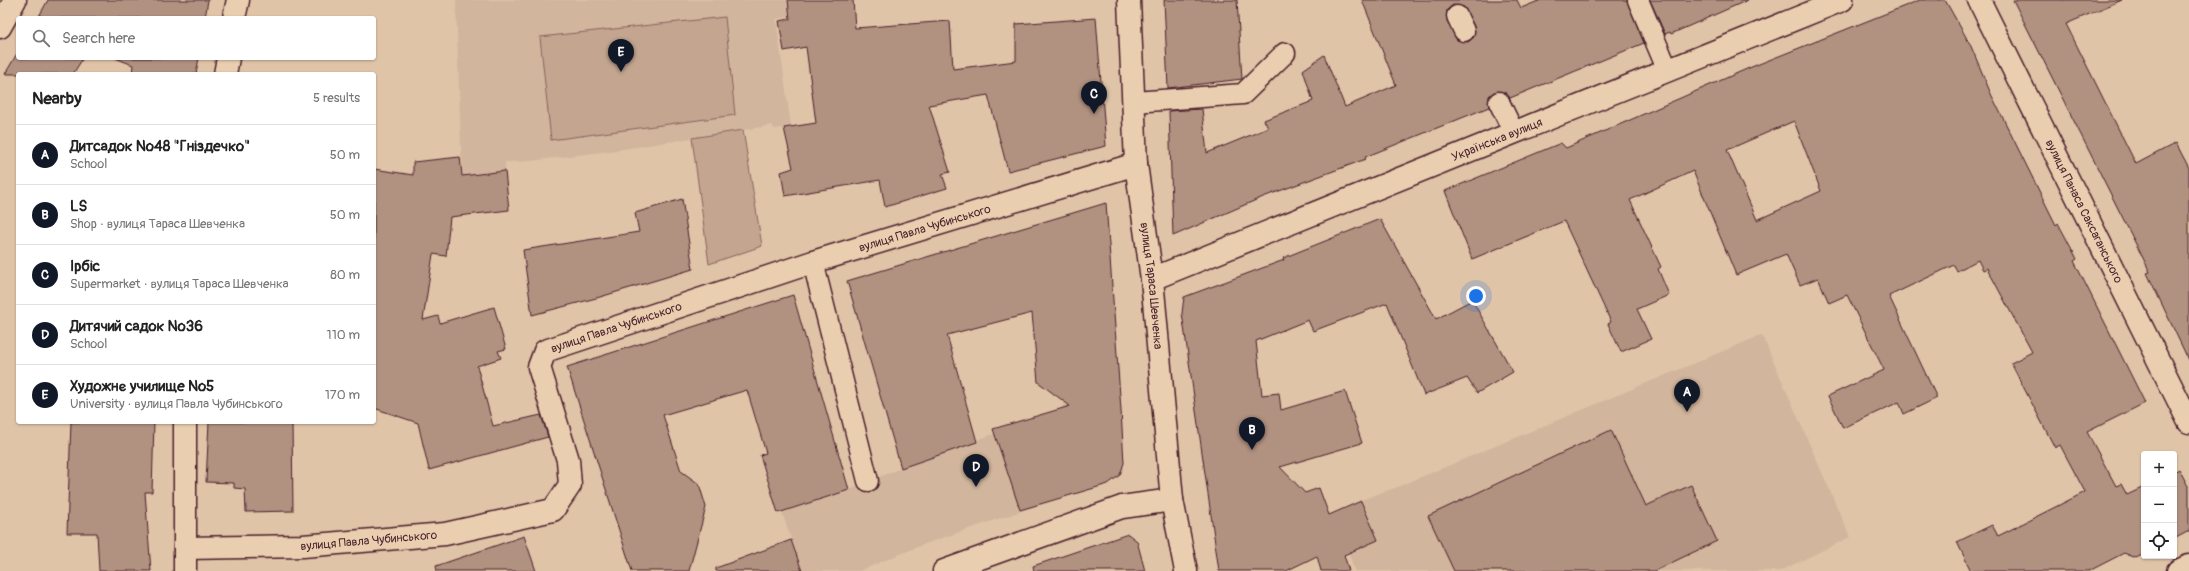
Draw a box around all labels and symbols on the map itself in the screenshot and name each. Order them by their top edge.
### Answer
pin: E [608,39,634,72]
pin: C [1081,81,1107,114]
street label: Українська вулиця [1449,115,1545,165]
street label: вулиця Панаса Саксаганського [2042,137,2126,286]
street label: вулиця Павла Чубинського [857,201,993,256]
street label: вулиця Тараса Шевченка [1136,221,1165,350]
your location [1466,286,1486,306]
street label: вулиця Павла Чубинського [549,299,684,357]
pin: A [1674,379,1700,412]
pin: B [1239,417,1265,450]
pin: D [963,454,989,487]
street label: вулиця Павла Чубинського [300,528,438,554]

